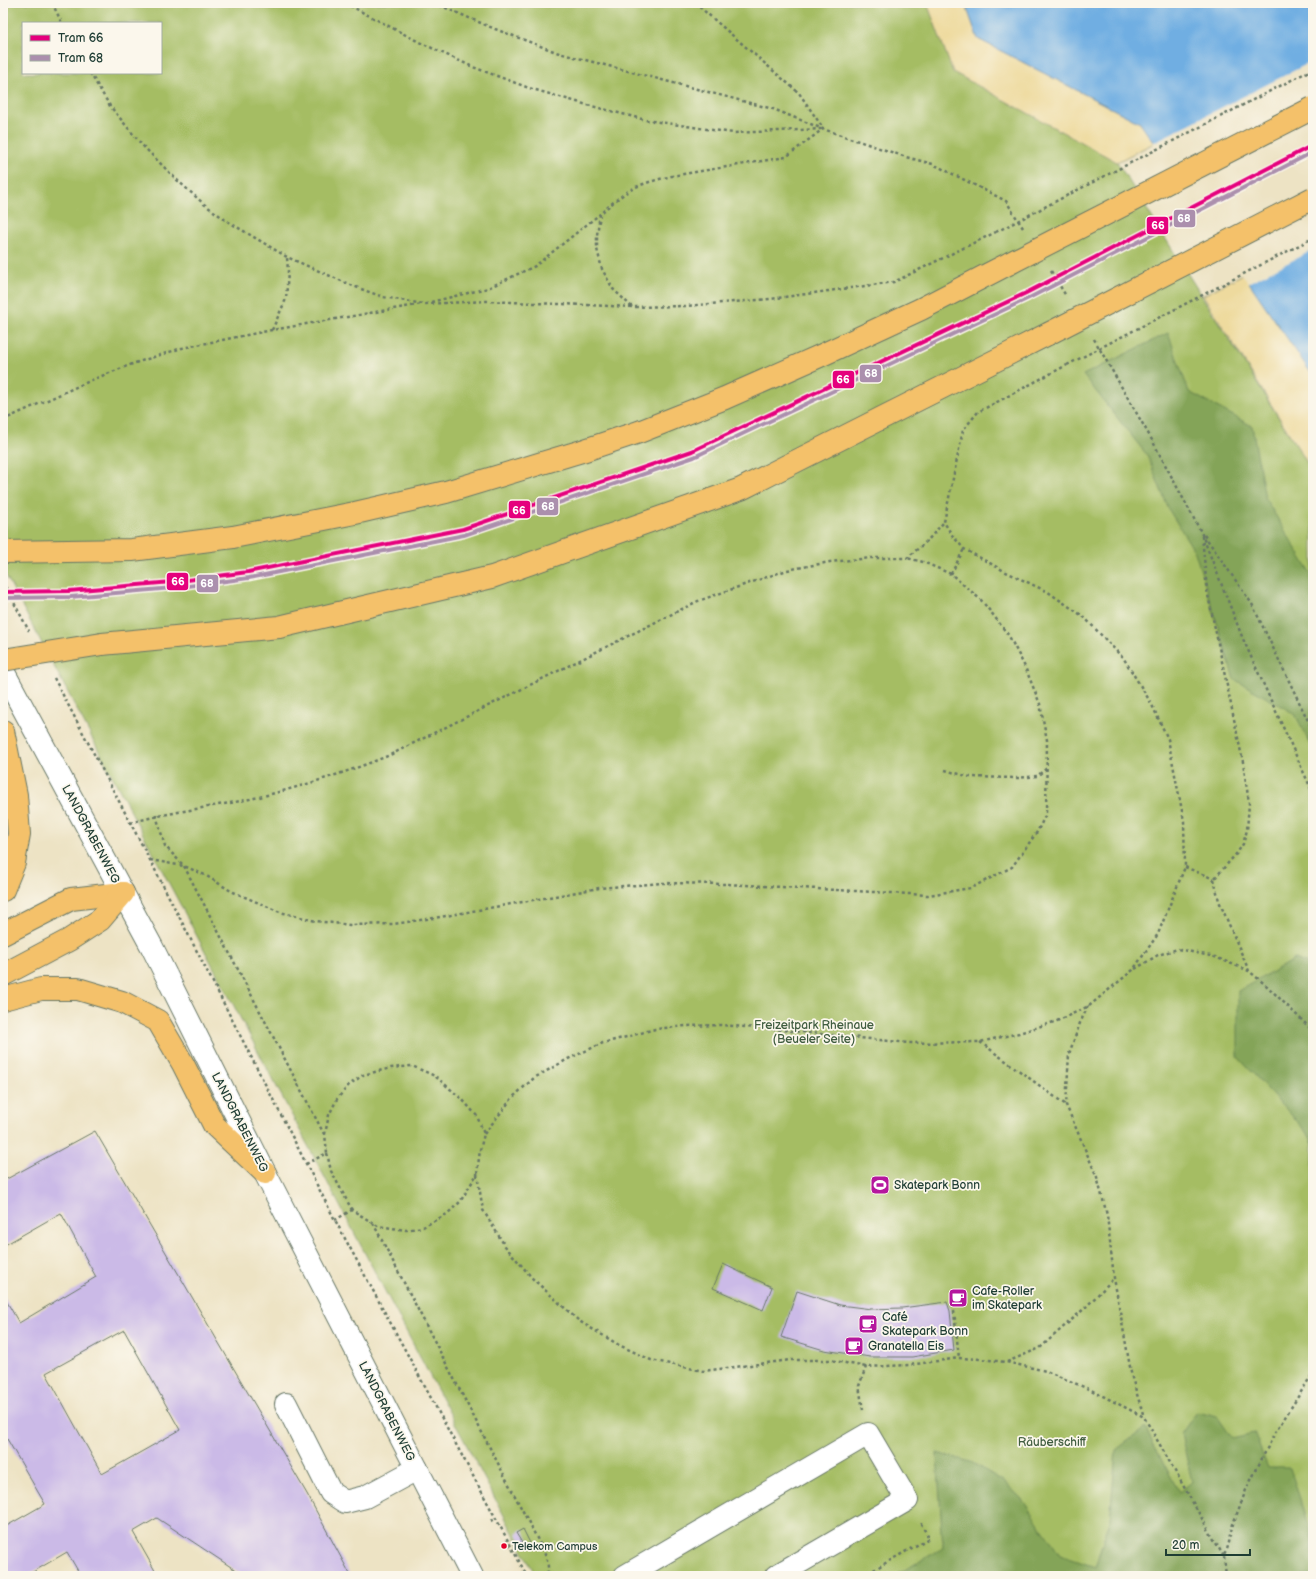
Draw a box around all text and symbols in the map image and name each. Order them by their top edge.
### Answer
legend [22,22,162,74]
text: Tram 66 [58,31,103,46]
text: Tram 68 [58,51,103,66]
line badge: 68 [1173,209,1196,228]
text: 68 [1177,212,1191,225]
line badge: 66 [1146,216,1169,235]
text: 66 [1151,219,1165,232]
line badge: 68 [859,364,882,383]
text: 68 [864,367,878,380]
line badge: 66 [832,370,855,389]
text: 66 [836,373,850,386]
line badge: 68 [536,497,559,516]
line badge: 66 [508,500,531,519]
text: 68 [541,500,555,513]
text: 66 [512,504,526,517]
line badge: 66 [166,572,189,591]
line badge: 68 [196,574,219,593]
text: 66 [171,575,185,588]
text: 68 [200,577,214,590]
street label: LANDGRABENWEG [58,782,123,886]
park label: Freizeitpark Rheinaue (Beueler Seite) [754,1018,874,1047]
street label: LANDGRABENWEG [208,1070,271,1175]
sports icon: Skatepark Bonn [869,1174,891,1196]
place label: Skatepark Bonn [894,1178,980,1193]
place label: Cafe-Roller im Skatepark [972,1284,1042,1313]
cafe icon: Cafe-Roller im Skatepark [947,1287,969,1309]
place label: Café Skatepark Bonn [882,1310,968,1339]
cafe icon: Café Skatepark Bonn [857,1313,879,1335]
cafe icon: Granatella Eis [843,1335,865,1357]
place label: Granatella Eis [868,1339,944,1354]
street label: LANDGRABENWEG [355,1359,418,1464]
park label: Räuberschiff [1018,1435,1087,1450]
scale bar [1166,1531,1250,1557]
text: 20 m [1172,1538,1199,1553]
place label: Telekom Campus [512,1540,598,1553]
marker: Telekom Campus [499,1541,509,1551]

